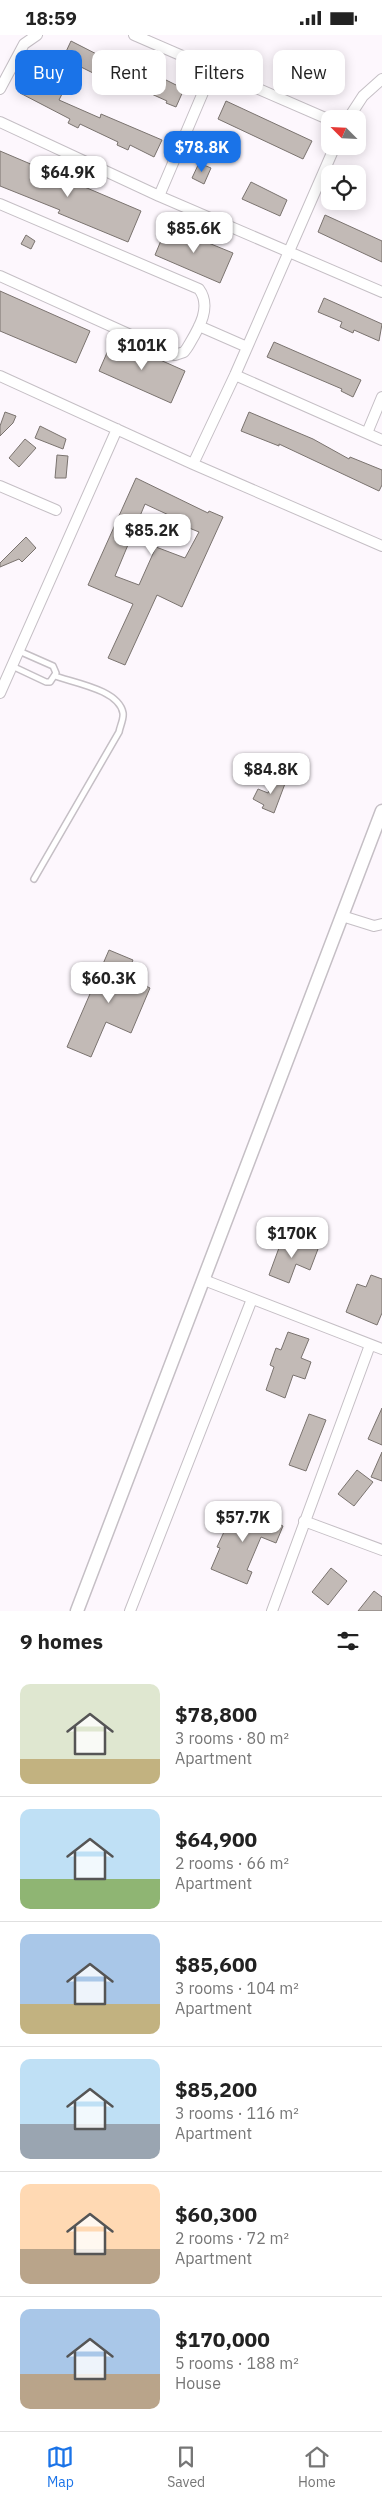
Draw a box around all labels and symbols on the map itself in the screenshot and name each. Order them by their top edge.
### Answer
north arrow [321,110,366,155]
pin: $78.8K [161,131,243,173]
pin: $64.9K [27,155,109,198]
pin: $85.6K [153,211,235,254]
pin: $101K [107,329,177,371]
pin: $85.2K [111,513,193,556]
pin: $84.8K [230,753,312,795]
pin: $60.3K [68,961,150,1004]
pin: $170K [257,1217,327,1259]
pin: $57.7K [202,1501,284,1543]

